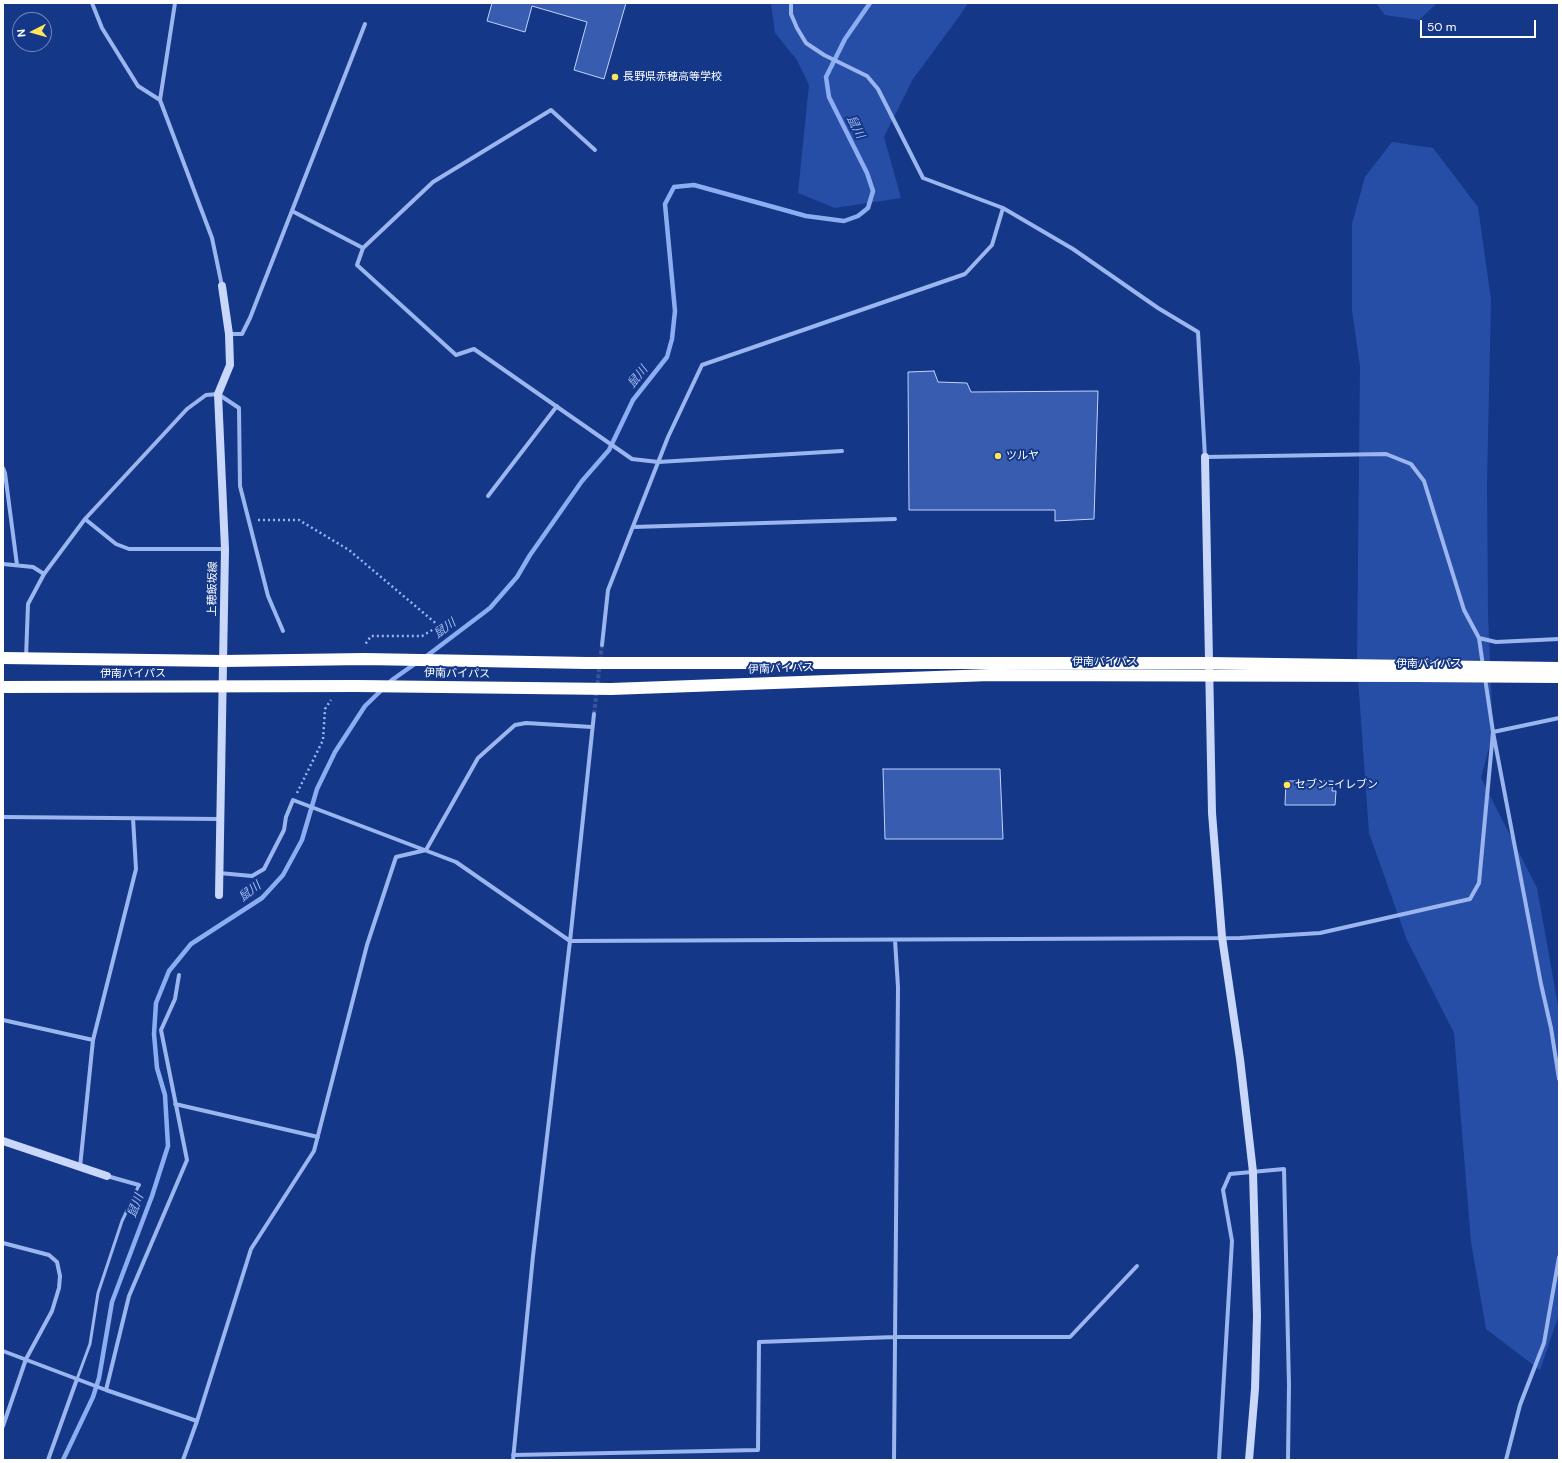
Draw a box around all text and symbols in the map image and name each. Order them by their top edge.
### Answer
north arrow [12,12,52,52]
scale bar [1422,12,1538,38]
text: 50 m [1427,19,1456,35]
text: N [14,28,28,38]
place label: 長野県赤穂高等学校 [623,70,722,84]
marker: 長野県赤穂高等学校 [610,72,620,82]
water label: 鼠川 [843,113,867,141]
water label: 鼠川 [625,363,651,391]
place label: ツルヤ [1006,449,1039,463]
marker: ツルヤ [993,451,1003,461]
street label: 上穂飯坂線 [206,561,220,617]
water label: 鼠川 [431,616,459,642]
street label: 伊南バイパス [1072,655,1138,669]
street label: 伊南バイパス [1396,657,1462,671]
street label: 伊南バイパス [748,661,814,677]
street label: 伊南バイパス [100,667,166,681]
street label: 伊南バイパス [424,667,490,681]
place label: セブン-イレブン [1295,778,1378,792]
marker: セブン-イレブン [1282,780,1292,790]
water label: 鼠川 [236,879,264,905]
water label: 鼠川 [125,1192,147,1220]

